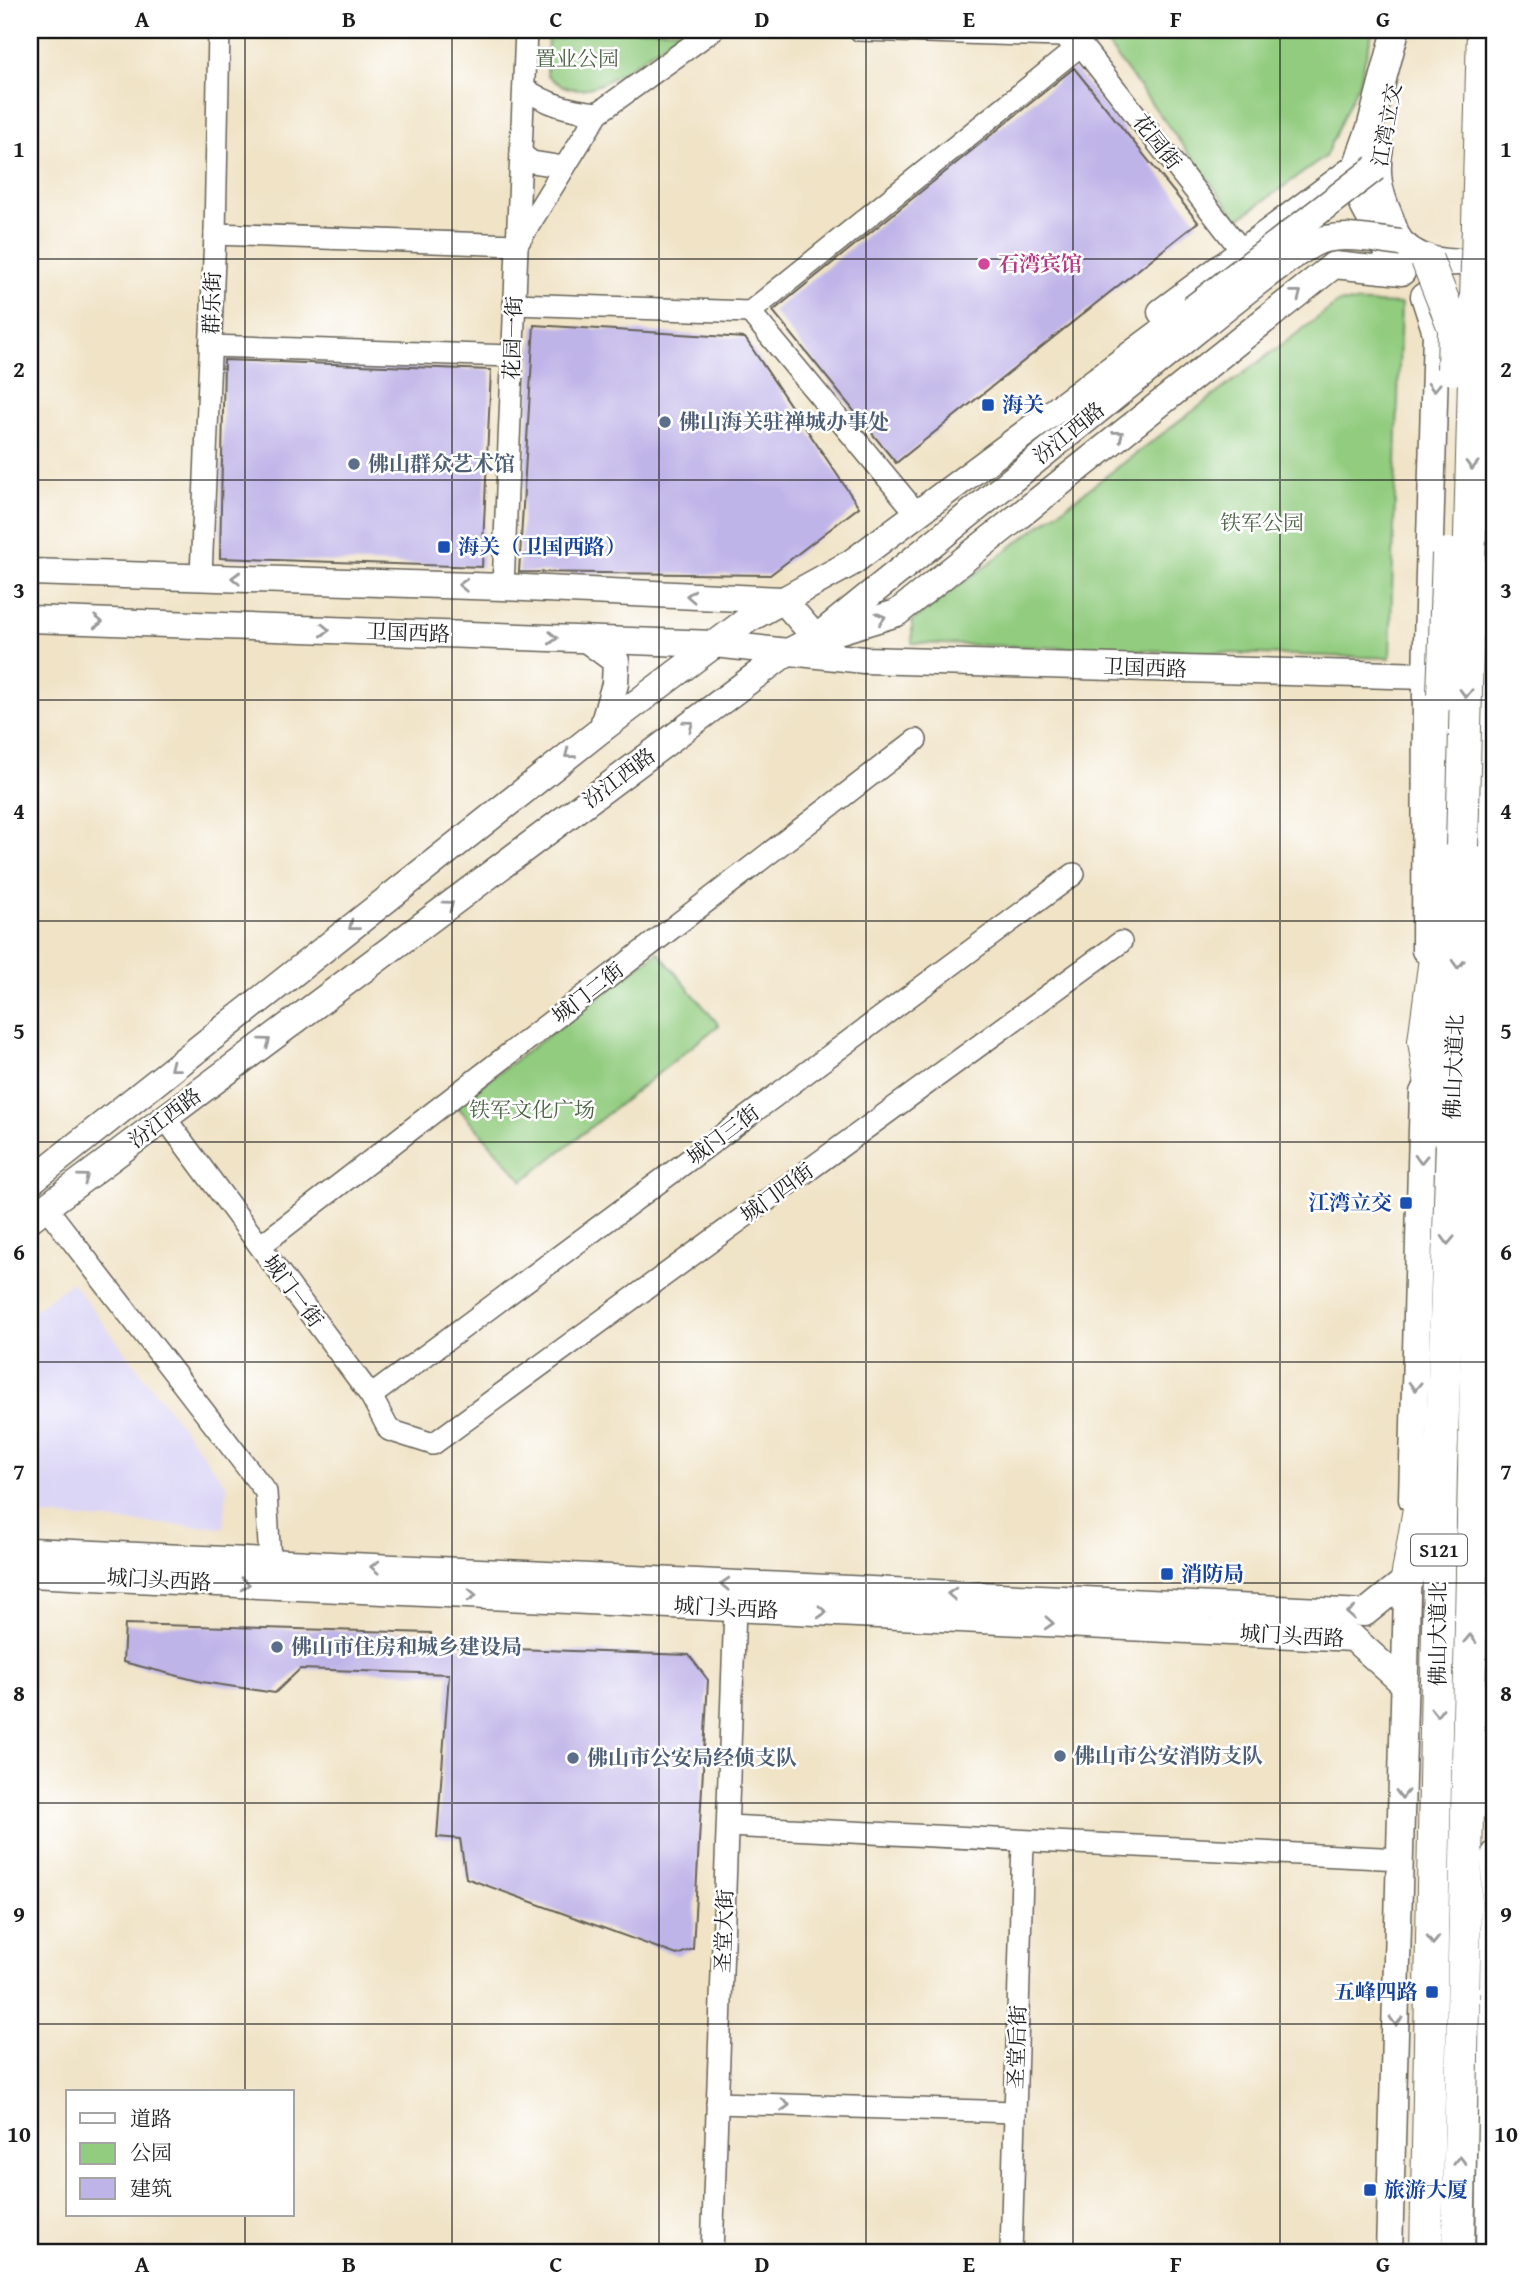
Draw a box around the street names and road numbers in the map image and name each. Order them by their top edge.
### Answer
street label: 江湾立交 [1364,81,1409,169]
street label: 花园街 [1126,107,1189,176]
street label: 群乐街 [195,271,228,335]
street label: 花园一街 [496,295,529,380]
street label: 汾江西路 [1026,394,1111,471]
street label: 卫国西路 [366,616,451,649]
street label: 卫国西路 [1103,651,1188,684]
street label: 汾江西路 [576,740,662,815]
street label: 城门二街 [545,955,630,1031]
street label: 佛山大道北 [1436,1014,1471,1120]
street label: 汾江西路 [122,1080,208,1155]
street label: 城门三街 [680,1097,766,1172]
street label: 城门四街 [734,1155,820,1230]
street label: 城门一街 [256,1248,331,1334]
road number: S121 [1411,1534,1467,1566]
street label: 城门头西路 [106,1561,212,1598]
street label: 佛山大道北 [1422,1582,1453,1687]
street label: 城门头西路 [673,1589,779,1626]
street label: 城门头西路 [1239,1617,1345,1654]
street label: 圣堂大街 [707,1888,740,1973]
street label: 圣堂后街 [1000,2004,1033,2089]

